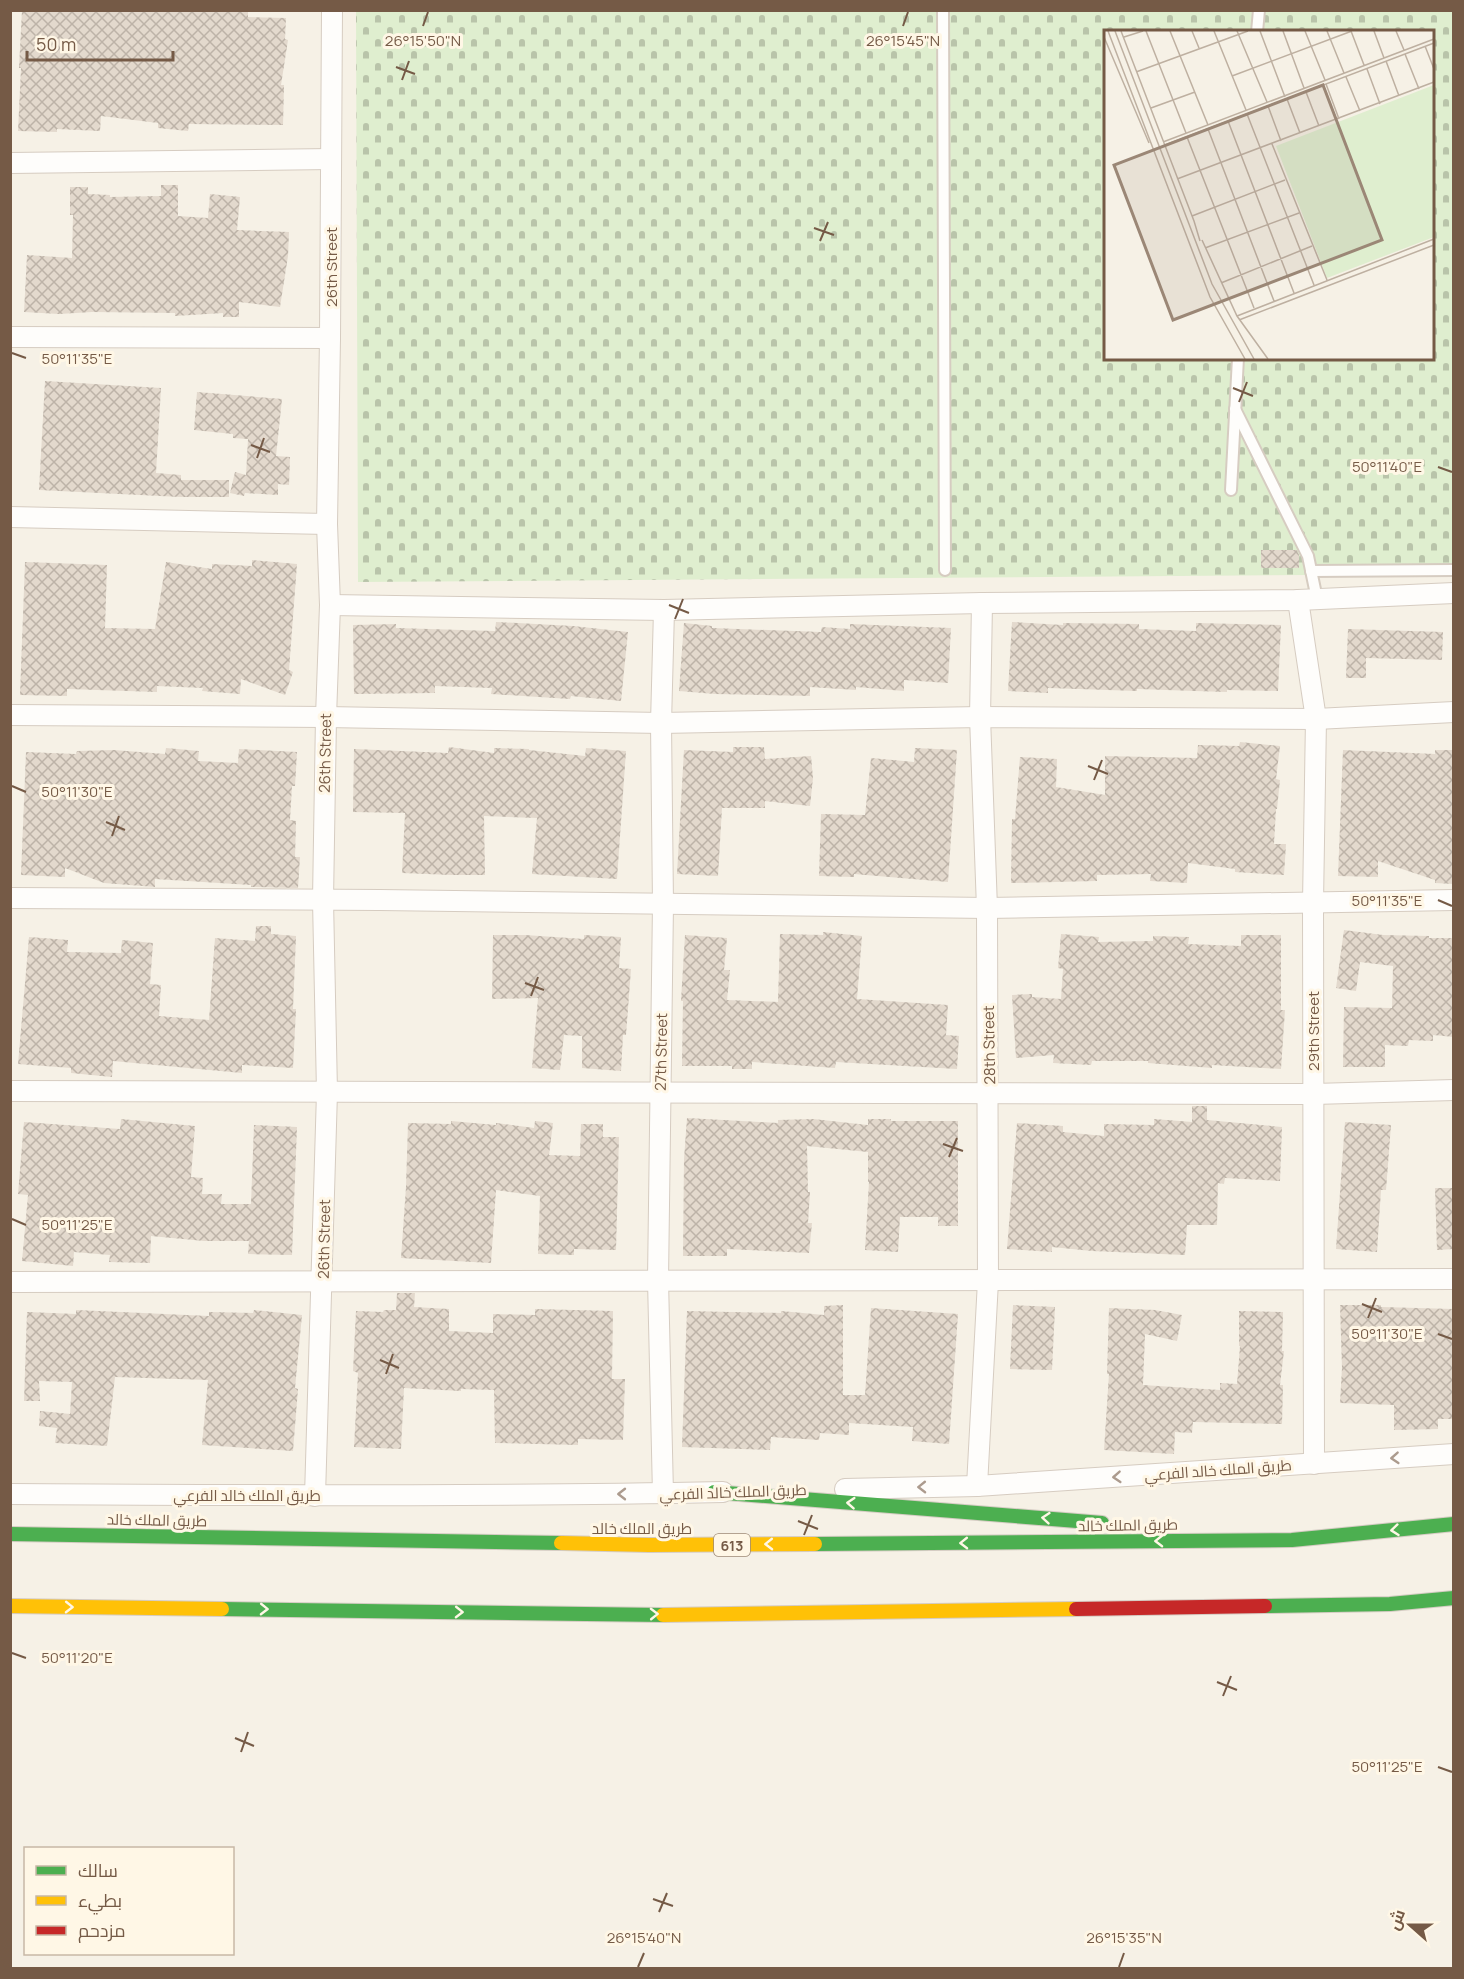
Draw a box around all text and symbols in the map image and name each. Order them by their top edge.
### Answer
scale bar [27,24,172,62]
text: 26°15'50"N [385,30,461,51]
text: 26°15'45"N [866,30,940,51]
inset map [1104,30,1434,360]
text: 50 m [36,32,76,56]
street label: 26th Street [321,227,342,307]
text: 50°11'35"E [42,348,112,369]
text: 50°11'40"E [1352,456,1422,477]
street label: 26th Street [314,713,336,793]
text: 50°11'30"E [41,781,113,802]
text: 50°11'35"E [1352,890,1422,911]
street label: 29th Street [1303,991,1324,1071]
street label: 28th Street [978,1005,1000,1085]
street label: 27th Street [650,1013,672,1091]
street label: 26th Street [313,1199,335,1279]
text: 50°11'25"E [41,1214,113,1235]
text: 50°11'30"E [1351,1323,1423,1344]
one-way arrow [1391,1452,1400,1465]
street label: طريق الملك خالد الفرعي [1144,1454,1293,1488]
one-way arrow [1112,1470,1121,1483]
street label: طريق الملك خالد الفرعي [659,1479,807,1507]
one-way arrow [918,1481,927,1493]
street label: طريق الملك خالد الفرعي [173,1485,321,1508]
one-way arrow [618,1488,627,1500]
one-way arrow [847,1497,856,1510]
street label: طريق الملك خالد [107,1509,207,1531]
one-way arrow [1041,1512,1050,1525]
street label: طريق الملك خالد [1078,1514,1178,1536]
street label: طريق الملك خالد [592,1518,692,1539]
one-way arrow [1391,1523,1400,1535]
road number: 613 [714,1534,750,1556]
one-way arrow [1154,1535,1163,1547]
one-way arrow [959,1537,968,1549]
one-way arrow [764,1538,773,1551]
one-way arrow [64,1601,73,1613]
one-way arrow [259,1603,268,1616]
one-way arrow [454,1606,463,1618]
one-way arrow [649,1608,658,1621]
text: 50°11'20"E [41,1647,113,1668]
text: 50°11'25"E [1351,1756,1423,1777]
legend [24,1847,234,1955]
text: سالك [78,1858,118,1882]
text: بطيء [78,1888,122,1915]
north arrow [1380,1895,1440,1955]
text: ش [1382,1906,1410,1933]
text: مزدحم [78,1918,126,1943]
text: 26°15'40"N [607,1927,681,1948]
text: 26°15'35"N [1086,1927,1162,1948]

